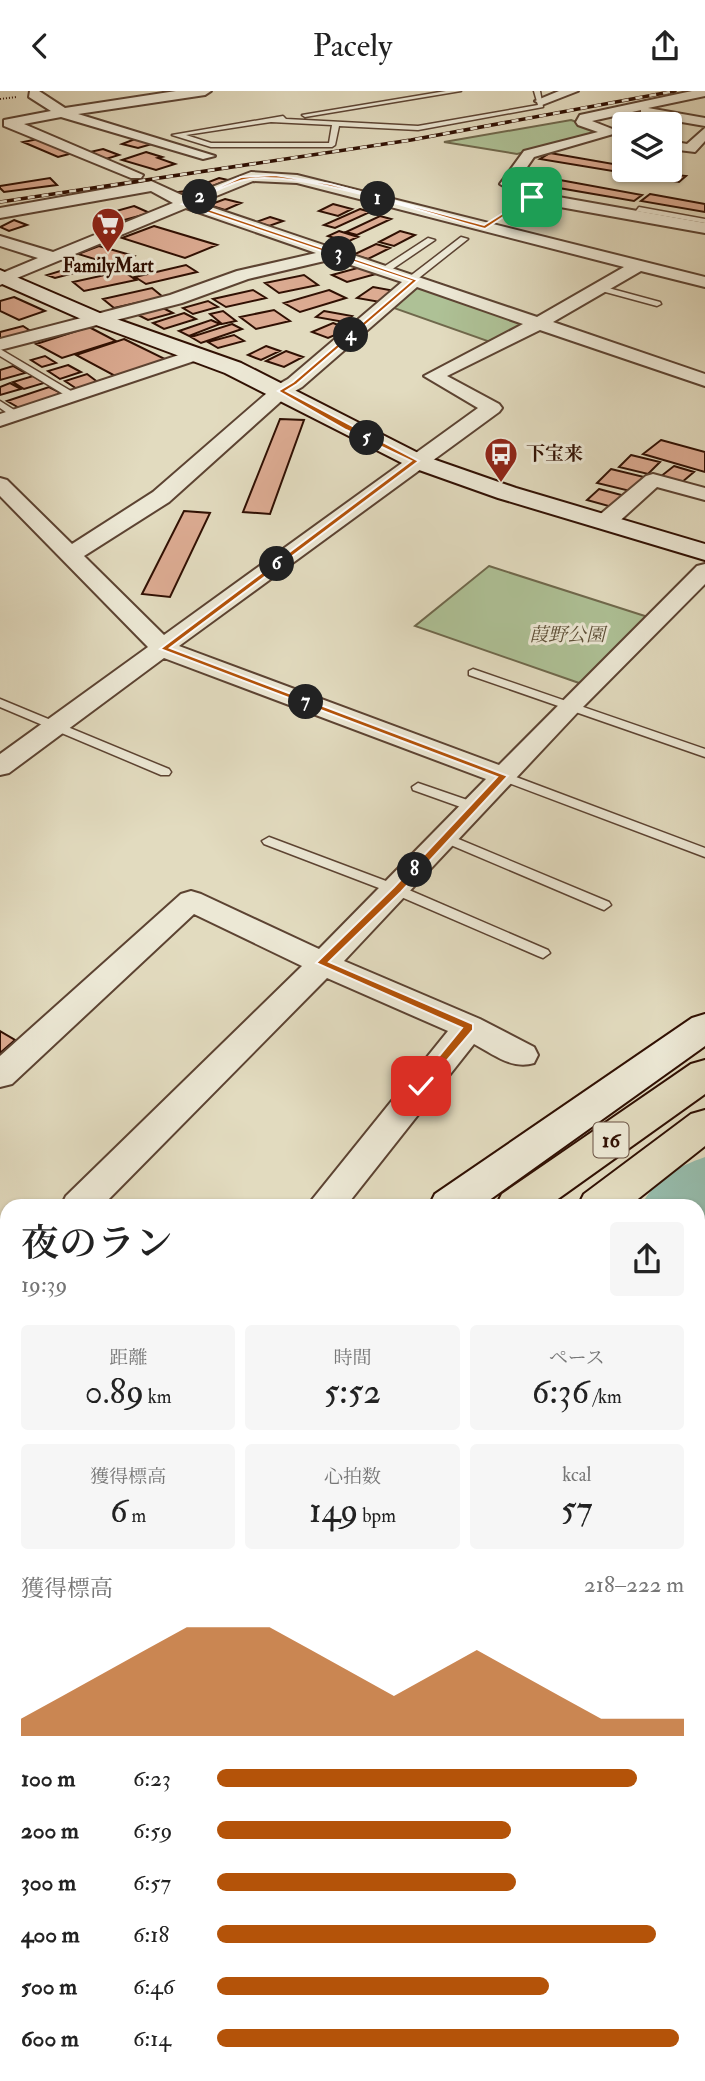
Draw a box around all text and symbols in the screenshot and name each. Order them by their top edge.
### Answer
text: Pacely [313,26,392,66]
icon: back [21,27,59,65]
icon: share [646,27,684,65]
map controls [612,112,682,182]
button: layers [612,112,682,182]
pin [502,167,562,227]
icon: arrive [513,178,551,216]
pin: 2 [182,179,218,215]
pin: 1 [360,181,396,217]
text: 2 [195,184,204,208]
text: 1 [374,186,381,210]
supermarket icon: FamilyMart [89,205,127,254]
pin: 3 [322,237,356,271]
text: 3 [335,241,342,265]
place label: FamilyMart [62,254,154,279]
pin: 4 [334,317,368,353]
text: 4 [345,322,356,346]
pin: 5 [350,421,384,455]
text: 5 [362,425,371,449]
bus stop icon: 下宝来 [482,435,520,484]
place label: 下宝来 [526,442,583,466]
pin: 6 [260,547,294,581]
text: 6 [272,551,281,575]
park label: 葭野公園 [529,623,608,647]
pin: 7 [288,685,324,719]
text: 7 [301,689,310,713]
pin: 8 [398,853,432,887]
text: 8 [410,857,419,881]
pin [391,1056,451,1116]
icon: check [402,1067,440,1105]
road number: 16 [594,1123,628,1157]
text: 夜のラン [21,1220,173,1268]
button: share [610,1222,684,1296]
text: 19:39 [21,1270,67,1299]
text: 距離 [109,1346,147,1370]
text: 時間 [333,1346,372,1370]
text: ペース [549,1346,605,1370]
text: 0.89 [85,1370,144,1414]
text: 5:52 [324,1370,381,1414]
text: 6:36 [532,1370,589,1414]
text: km [144,1385,172,1409]
text: /km [589,1385,622,1409]
text: kcal [562,1463,591,1487]
text: 獲得標高 [90,1465,166,1489]
text: 心拍数 [324,1465,381,1489]
text: 57 [561,1487,593,1531]
text: 6 [110,1489,128,1533]
text: 149 [309,1489,358,1533]
text: m [128,1504,146,1528]
text: bpm [358,1504,396,1528]
text: 218–222 m [584,1570,684,1599]
text: 獲得標高 [21,1574,113,1603]
text: 100 m [21,1764,75,1793]
text: 6:23 [133,1764,171,1793]
text: 200 m [21,1816,79,1845]
text: 6:59 [133,1816,172,1845]
text: 300 m [21,1868,76,1897]
text: 6:57 [133,1868,171,1897]
text: 400 m [21,1920,80,1949]
text: 6:18 [133,1920,169,1949]
text: 500 m [21,1972,77,2001]
text: 6:46 [133,1972,174,2001]
text: 600 m [21,2024,79,2053]
text: 6:14 [133,2024,171,2053]

